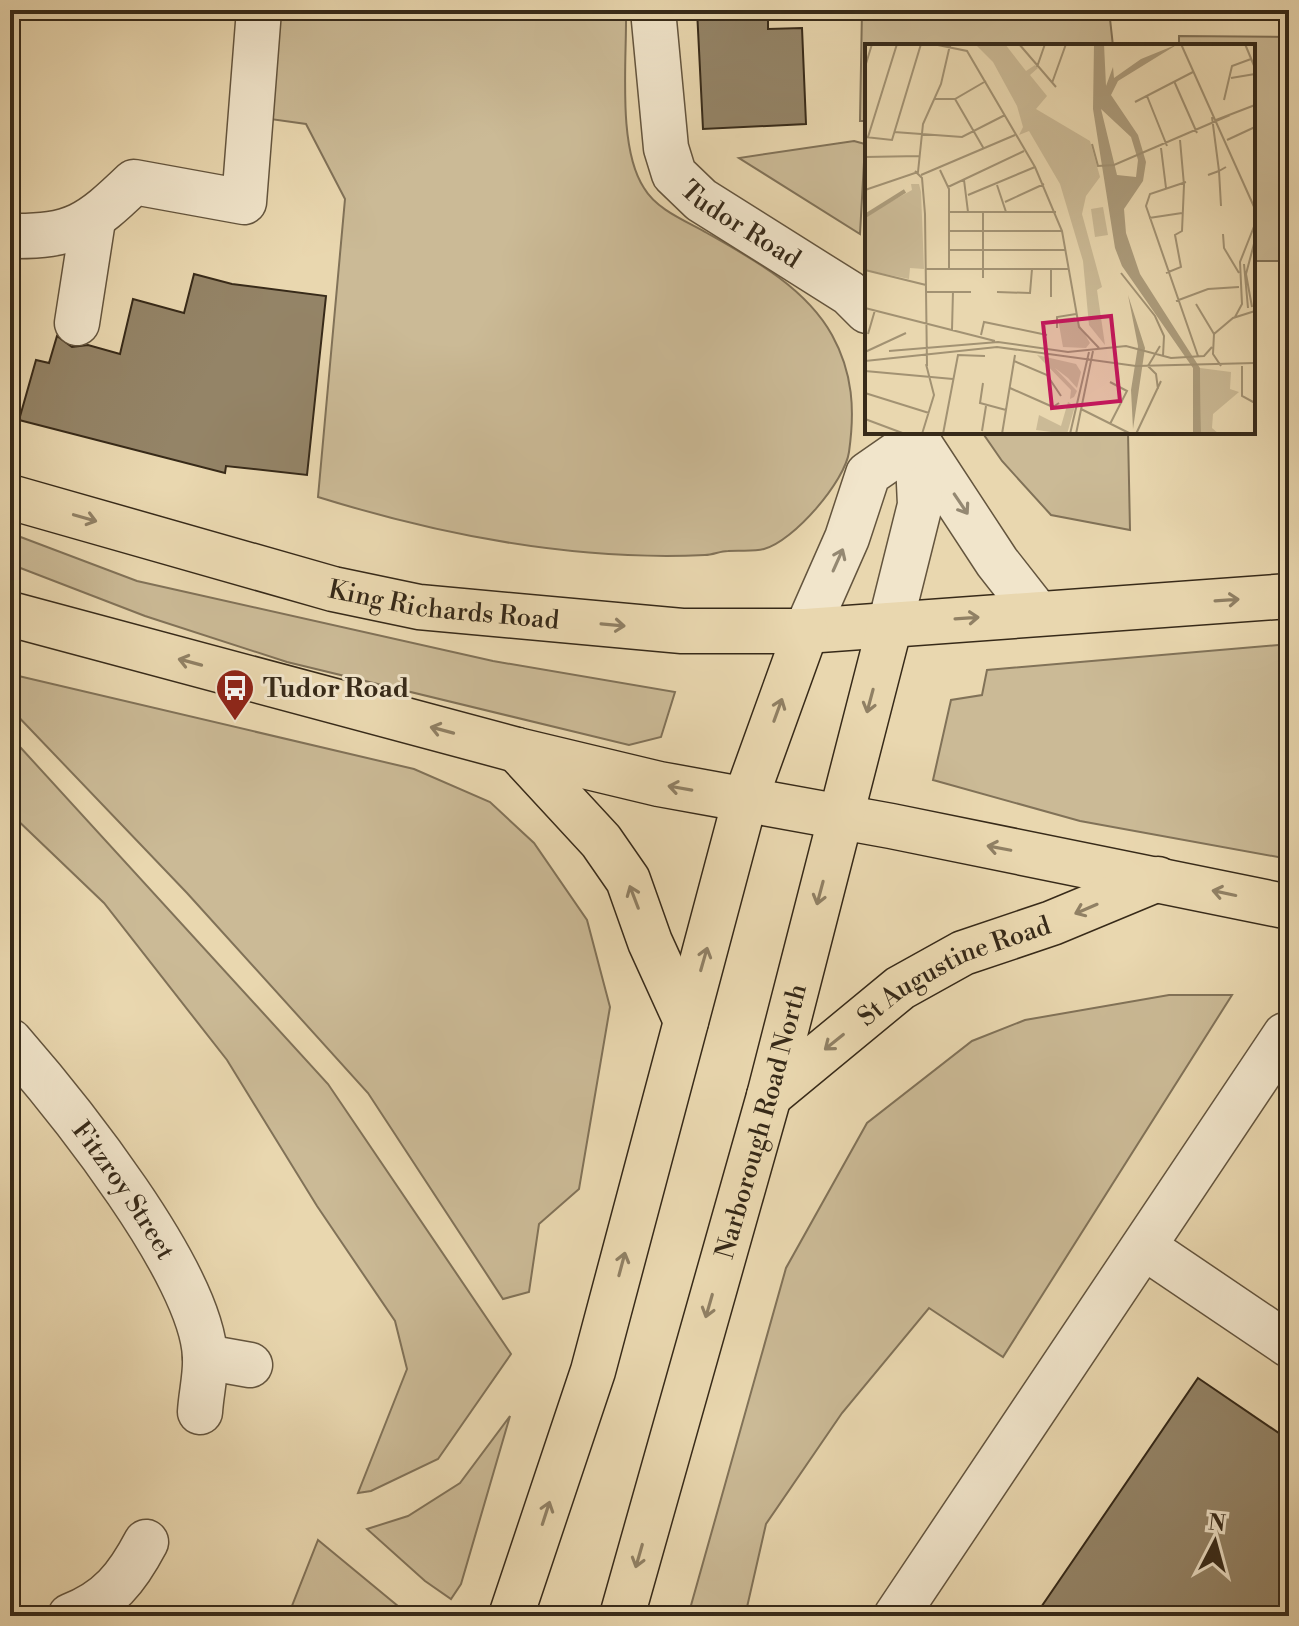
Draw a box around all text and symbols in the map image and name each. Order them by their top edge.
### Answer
inset map [865,44,1255,434]
street label: Tudor Road [673,174,807,276]
one-way arrow [953,493,969,515]
one-way arrow [72,512,98,527]
one-way arrow [831,548,846,572]
street label: King Richards Road [325,573,561,637]
one-way arrow [1213,592,1240,607]
one-way arrow [953,610,980,625]
one-way arrow [599,617,625,632]
one-way arrow [178,654,204,669]
bus stop icon: Tudor Road [214,667,256,722]
place label: Tudor Road [263,673,409,705]
one-way arrow [861,687,876,713]
one-way arrow [771,698,786,723]
one-way arrow [429,721,455,736]
one-way arrow [668,779,693,794]
one-way arrow [987,839,1012,854]
one-way arrow [811,879,826,905]
one-way arrow [626,885,640,910]
one-way arrow [1211,885,1237,900]
one-way arrow [1074,903,1099,917]
street label: St Augustine Road [851,910,1055,1033]
one-way arrow [697,946,712,972]
street label: Narborough Road North [709,980,814,1262]
one-way arrow [824,1033,845,1050]
street label: Fitzroy Street [65,1115,182,1265]
one-way arrow [615,1252,630,1277]
one-way arrow [701,1292,716,1318]
one-way arrow [540,1500,555,1525]
north arrow [1175,1502,1255,1582]
text: N [1207,1509,1228,1538]
one-way arrow [630,1543,645,1569]

